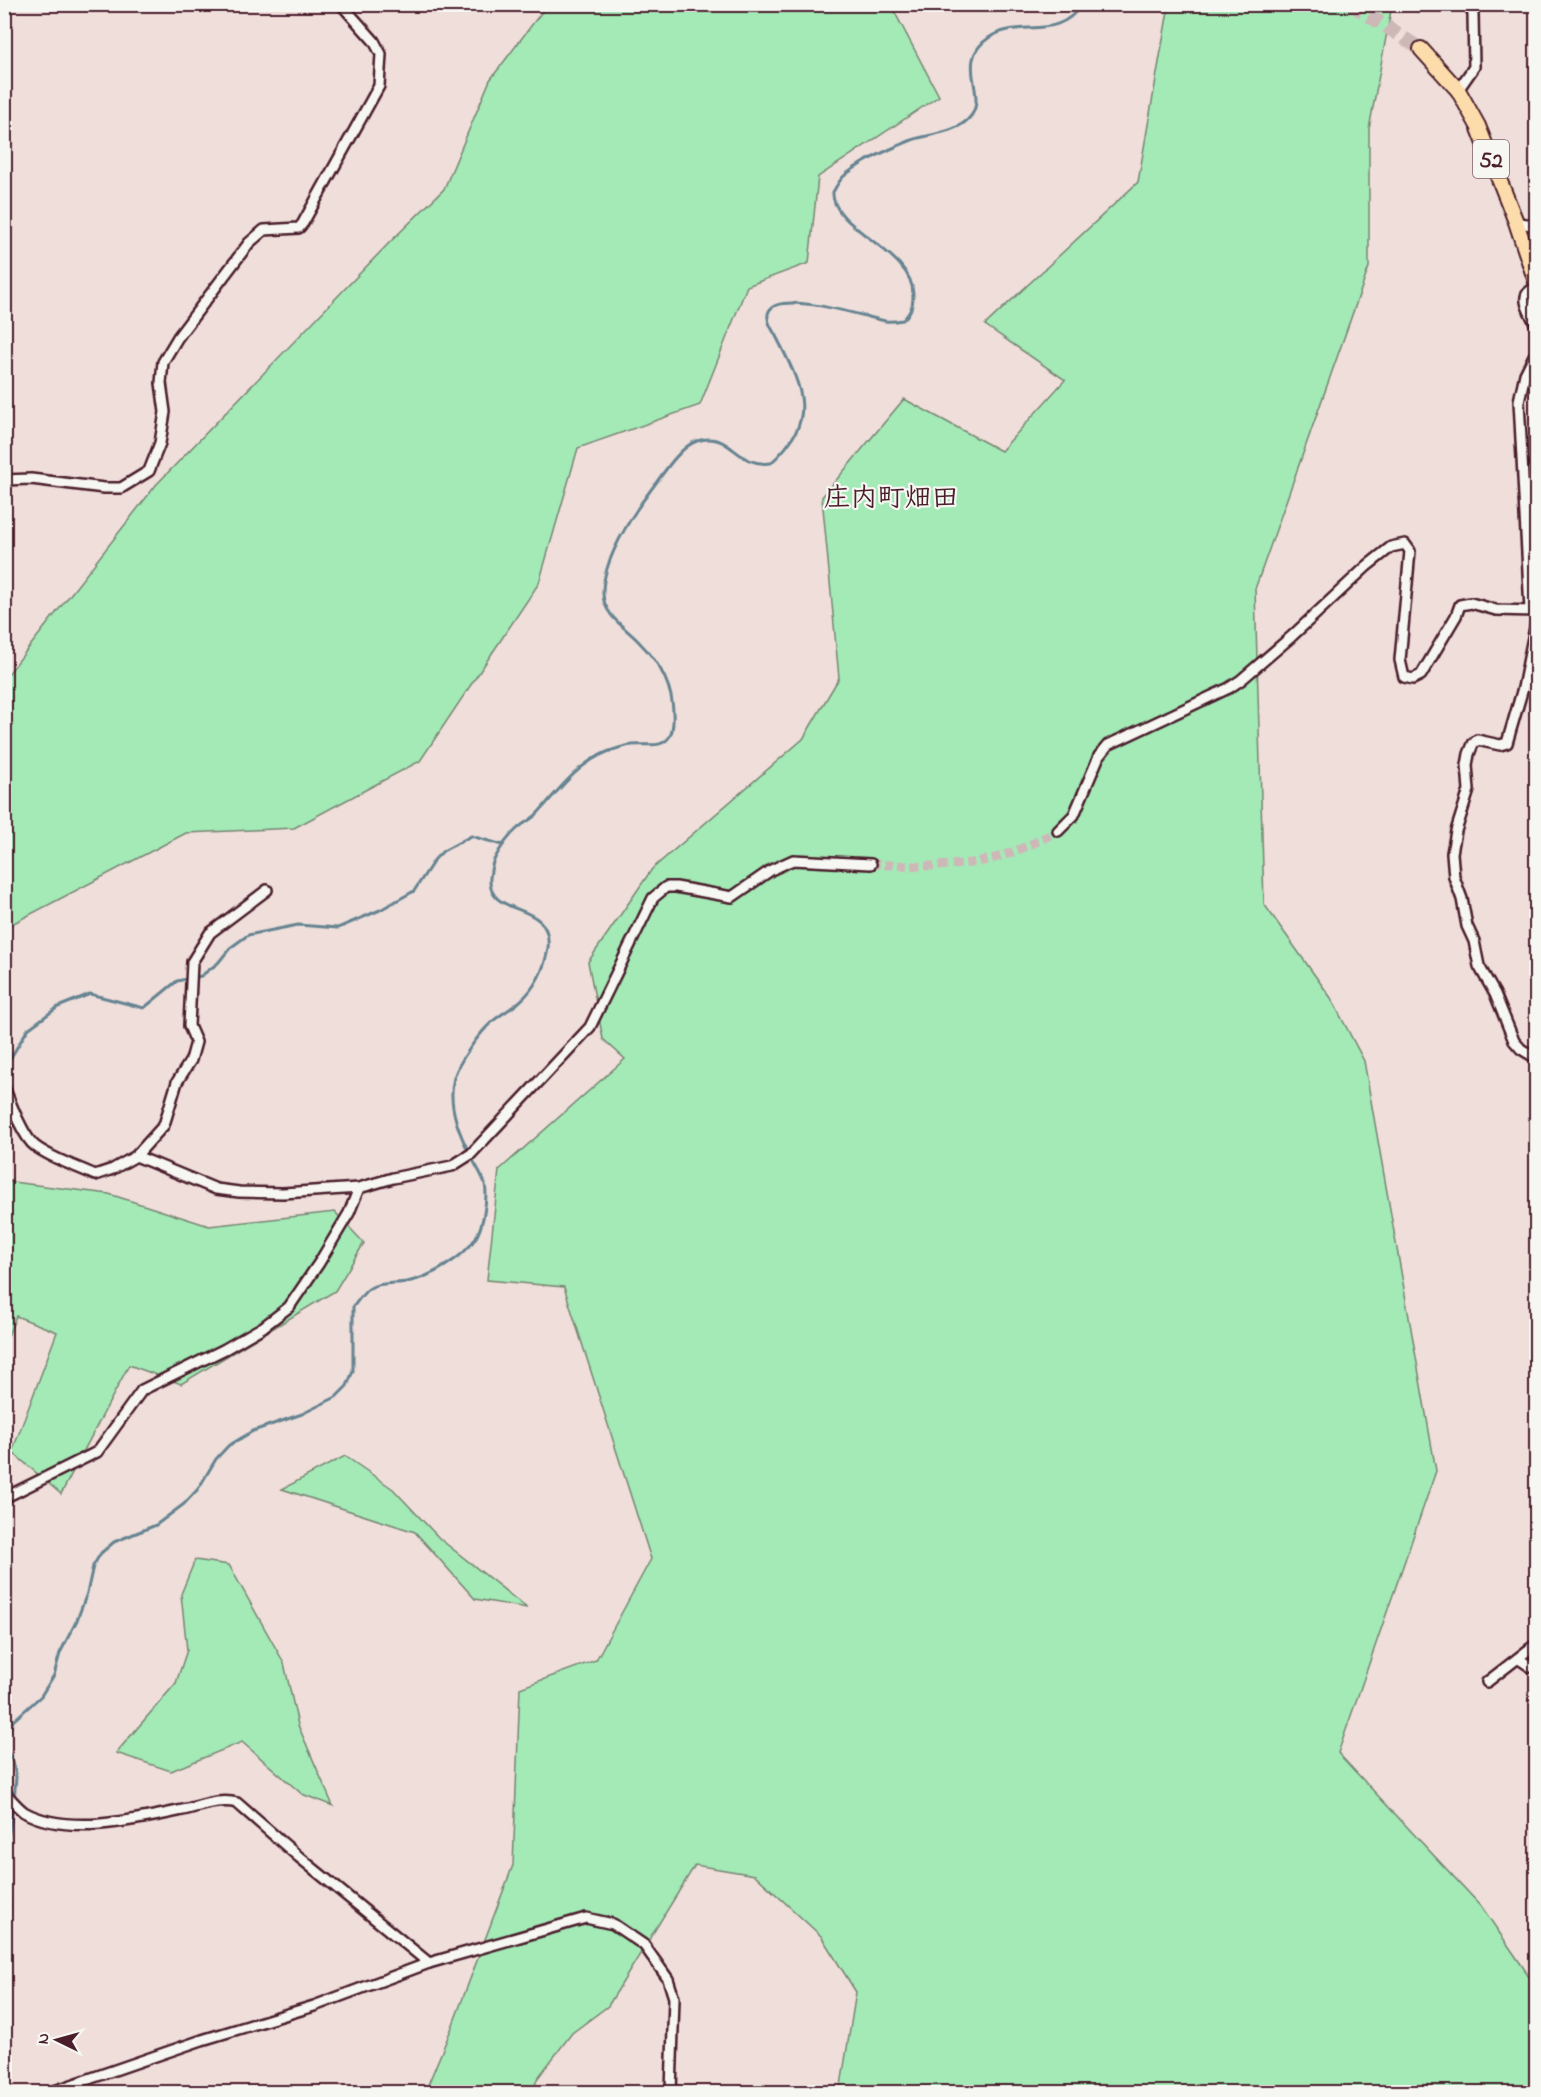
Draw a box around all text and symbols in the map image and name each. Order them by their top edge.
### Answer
road number: 52 [1473,140,1509,178]
district label: 庄内町畑田 [824,480,959,519]
north arrow [27,2010,87,2070]
text: N [32,2032,56,2045]

